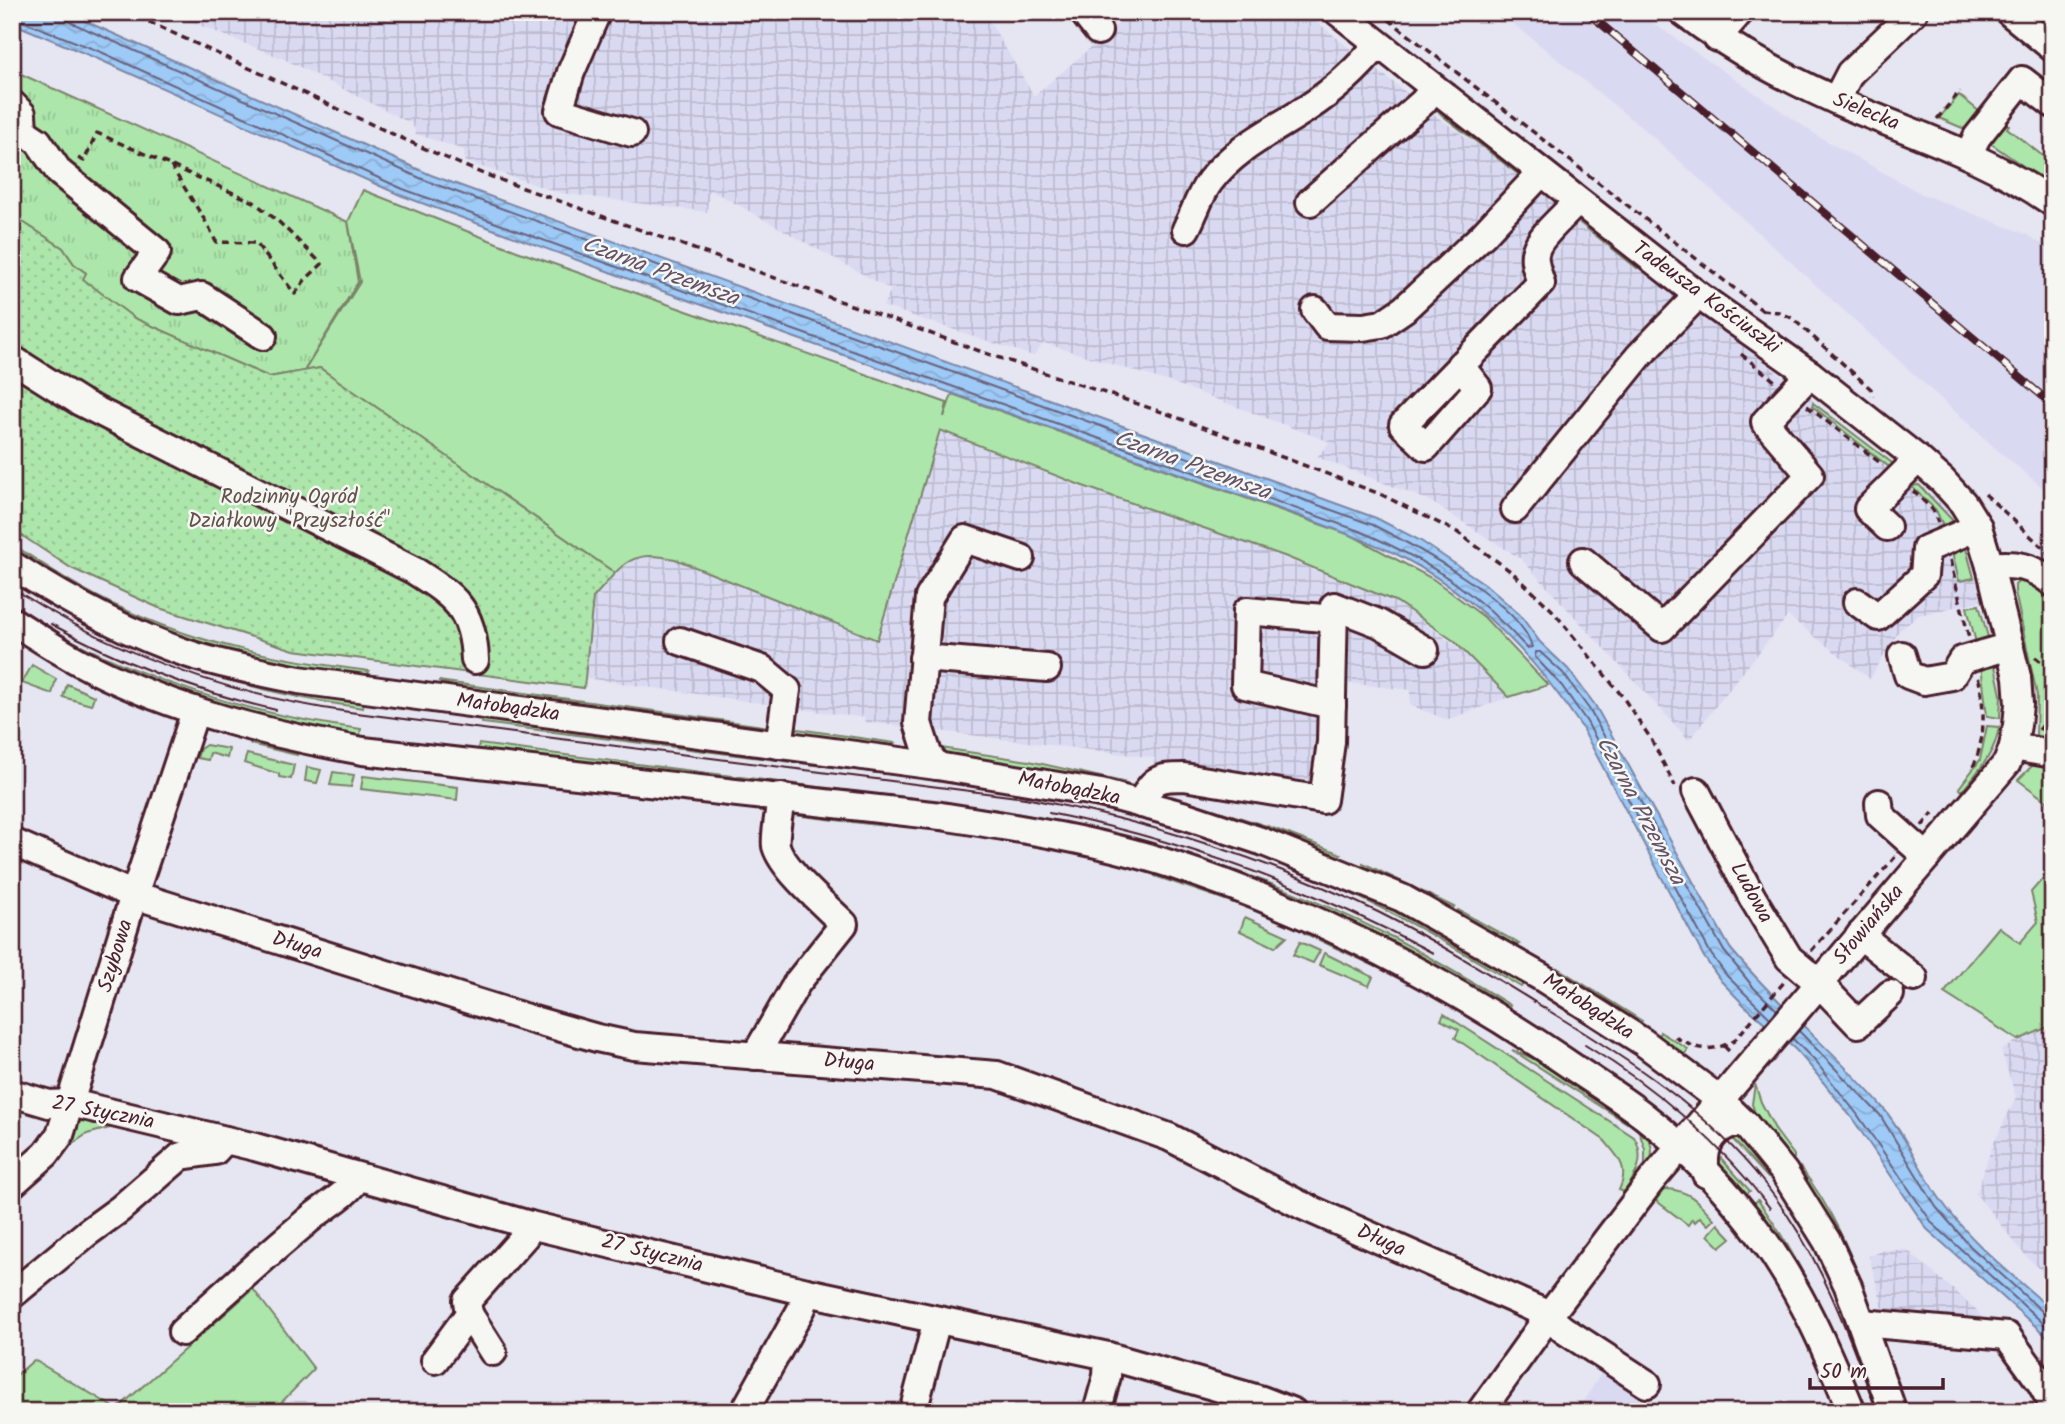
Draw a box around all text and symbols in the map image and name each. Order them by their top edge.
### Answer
street label: Sielecka [1828,84,1904,140]
water label: Czarna Przemsza [577,227,745,318]
street label: Tadeusza Kościuszki [1625,233,1788,364]
water label: Czarna Przemsza [1109,421,1277,512]
park label: Rodzinny Ogród Działkowy "Przyszłość" [188,481,390,538]
street label: Małobądzka [454,684,562,732]
water label: Czarna Przemsza [1586,730,1695,894]
street label: Małobądzka [1015,763,1123,815]
street label: Ludowa [1721,856,1781,930]
street label: Słowiańska [1825,877,1913,973]
street label: Szybowa [89,915,143,997]
street label: Długa [268,923,326,969]
street label: Małobądzka [1535,965,1641,1049]
street label: Długa [822,1044,876,1082]
street label: 27 Stycznia [49,1087,157,1139]
street label: Długa [1351,1216,1411,1266]
street label: 27 Stycznia [598,1225,706,1283]
scale bar [1810,1347,1942,1391]
text: 50 m [1820,1356,1867,1389]

